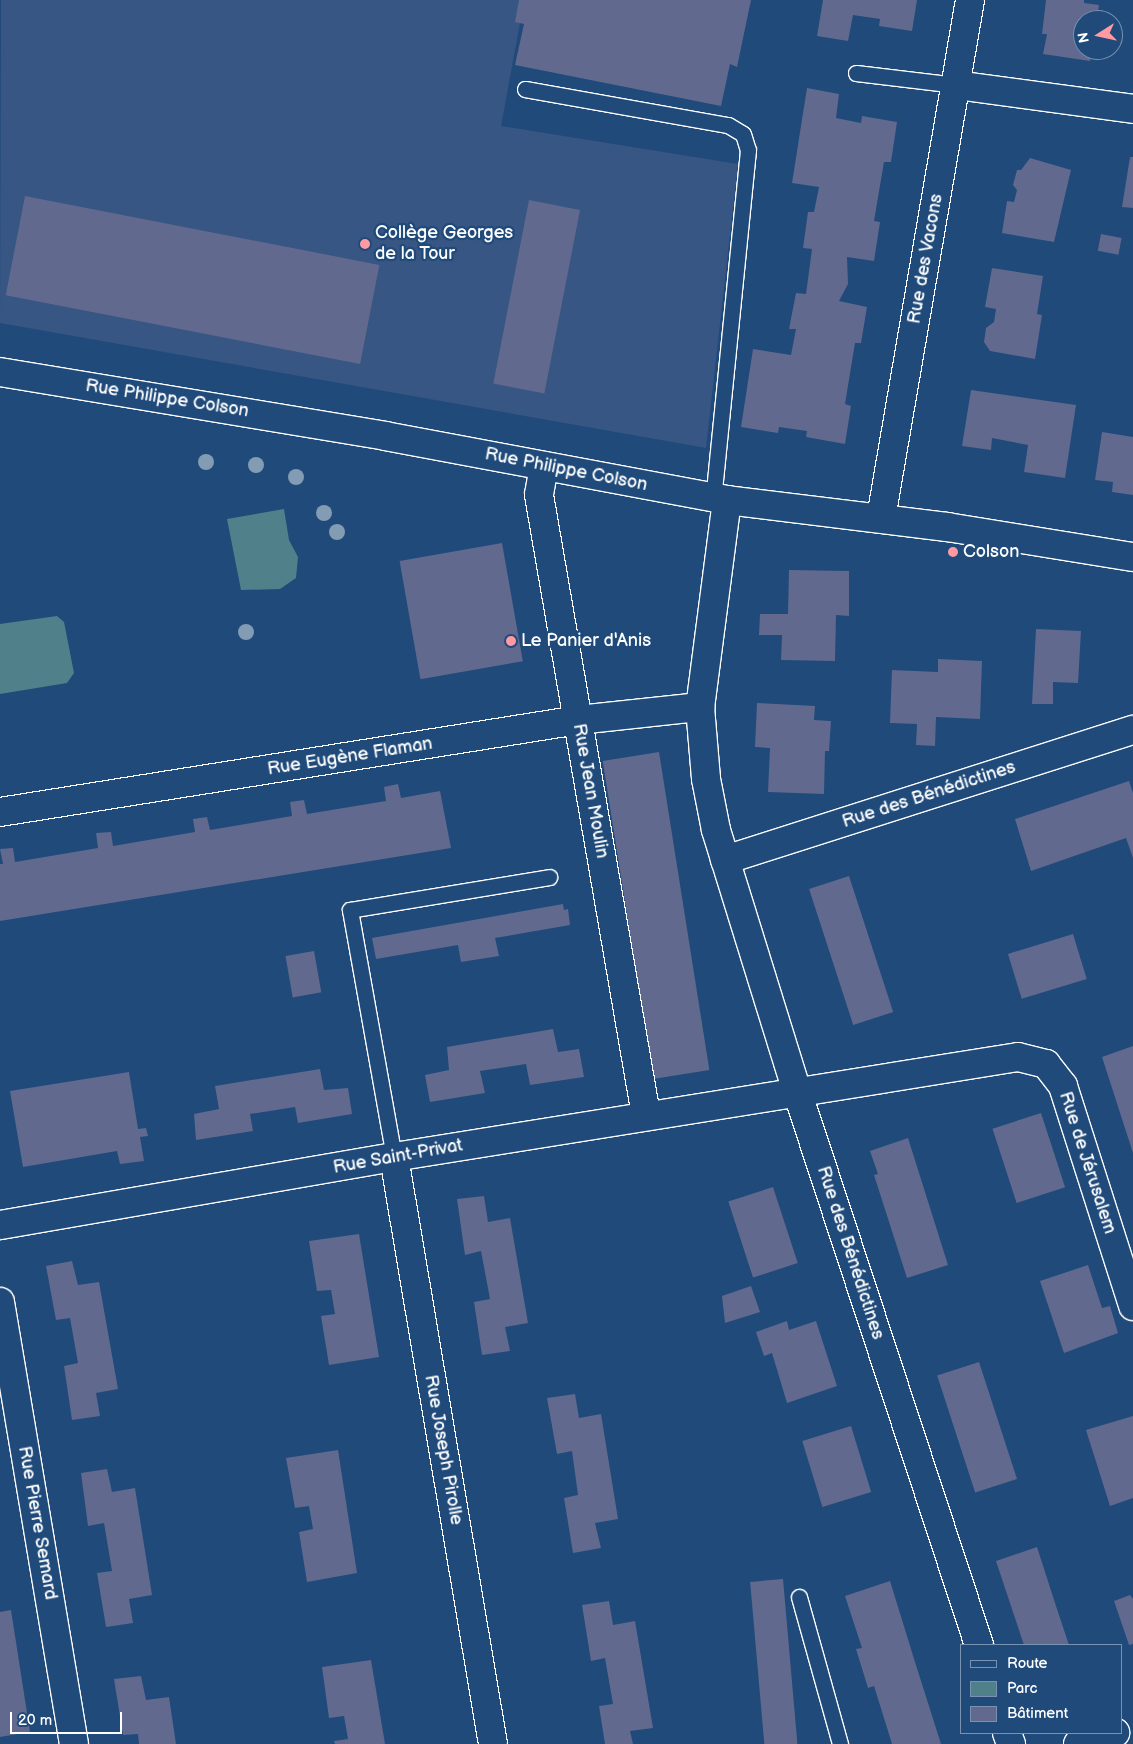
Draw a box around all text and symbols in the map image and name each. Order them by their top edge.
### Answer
north arrow [1073,10,1123,60]
text: N [1074,31,1093,44]
street label: Rue des Vacons [904,192,948,326]
place label: Collège Georges de la Tour [375,223,513,266]
marker: Collège Georges de la Tour [359,238,371,250]
street label: Rue Philippe Colson [84,375,250,423]
street label: Rue Philippe Colson [483,444,649,496]
place label: Colson [963,541,1019,563]
marker: Colson [947,546,959,558]
place label: Le Panier d'Anis [521,630,651,652]
marker: Le Panier d'Anis [505,635,517,647]
street label: Rue Jean Moulin [567,722,613,860]
street label: Rue Eugène Flaman [266,733,434,781]
street label: Rue des Bénédictines [840,757,1018,833]
street label: Rue de Jérusalem [1054,1089,1120,1237]
street label: Rue Saint-Privat [331,1135,465,1179]
street label: Rue des Bénédictines [812,1164,888,1342]
street label: Rue Joseph Pirolle [419,1373,467,1527]
street label: Rue Pierre Semard [13,1444,61,1602]
legend [960,1644,1123,1734]
text: Route [1007,1654,1047,1673]
text: Parc [1007,1679,1037,1698]
scale bar [12,1702,125,1734]
text: Bâtiment [1007,1704,1068,1723]
text: 20 m [18,1711,52,1730]

